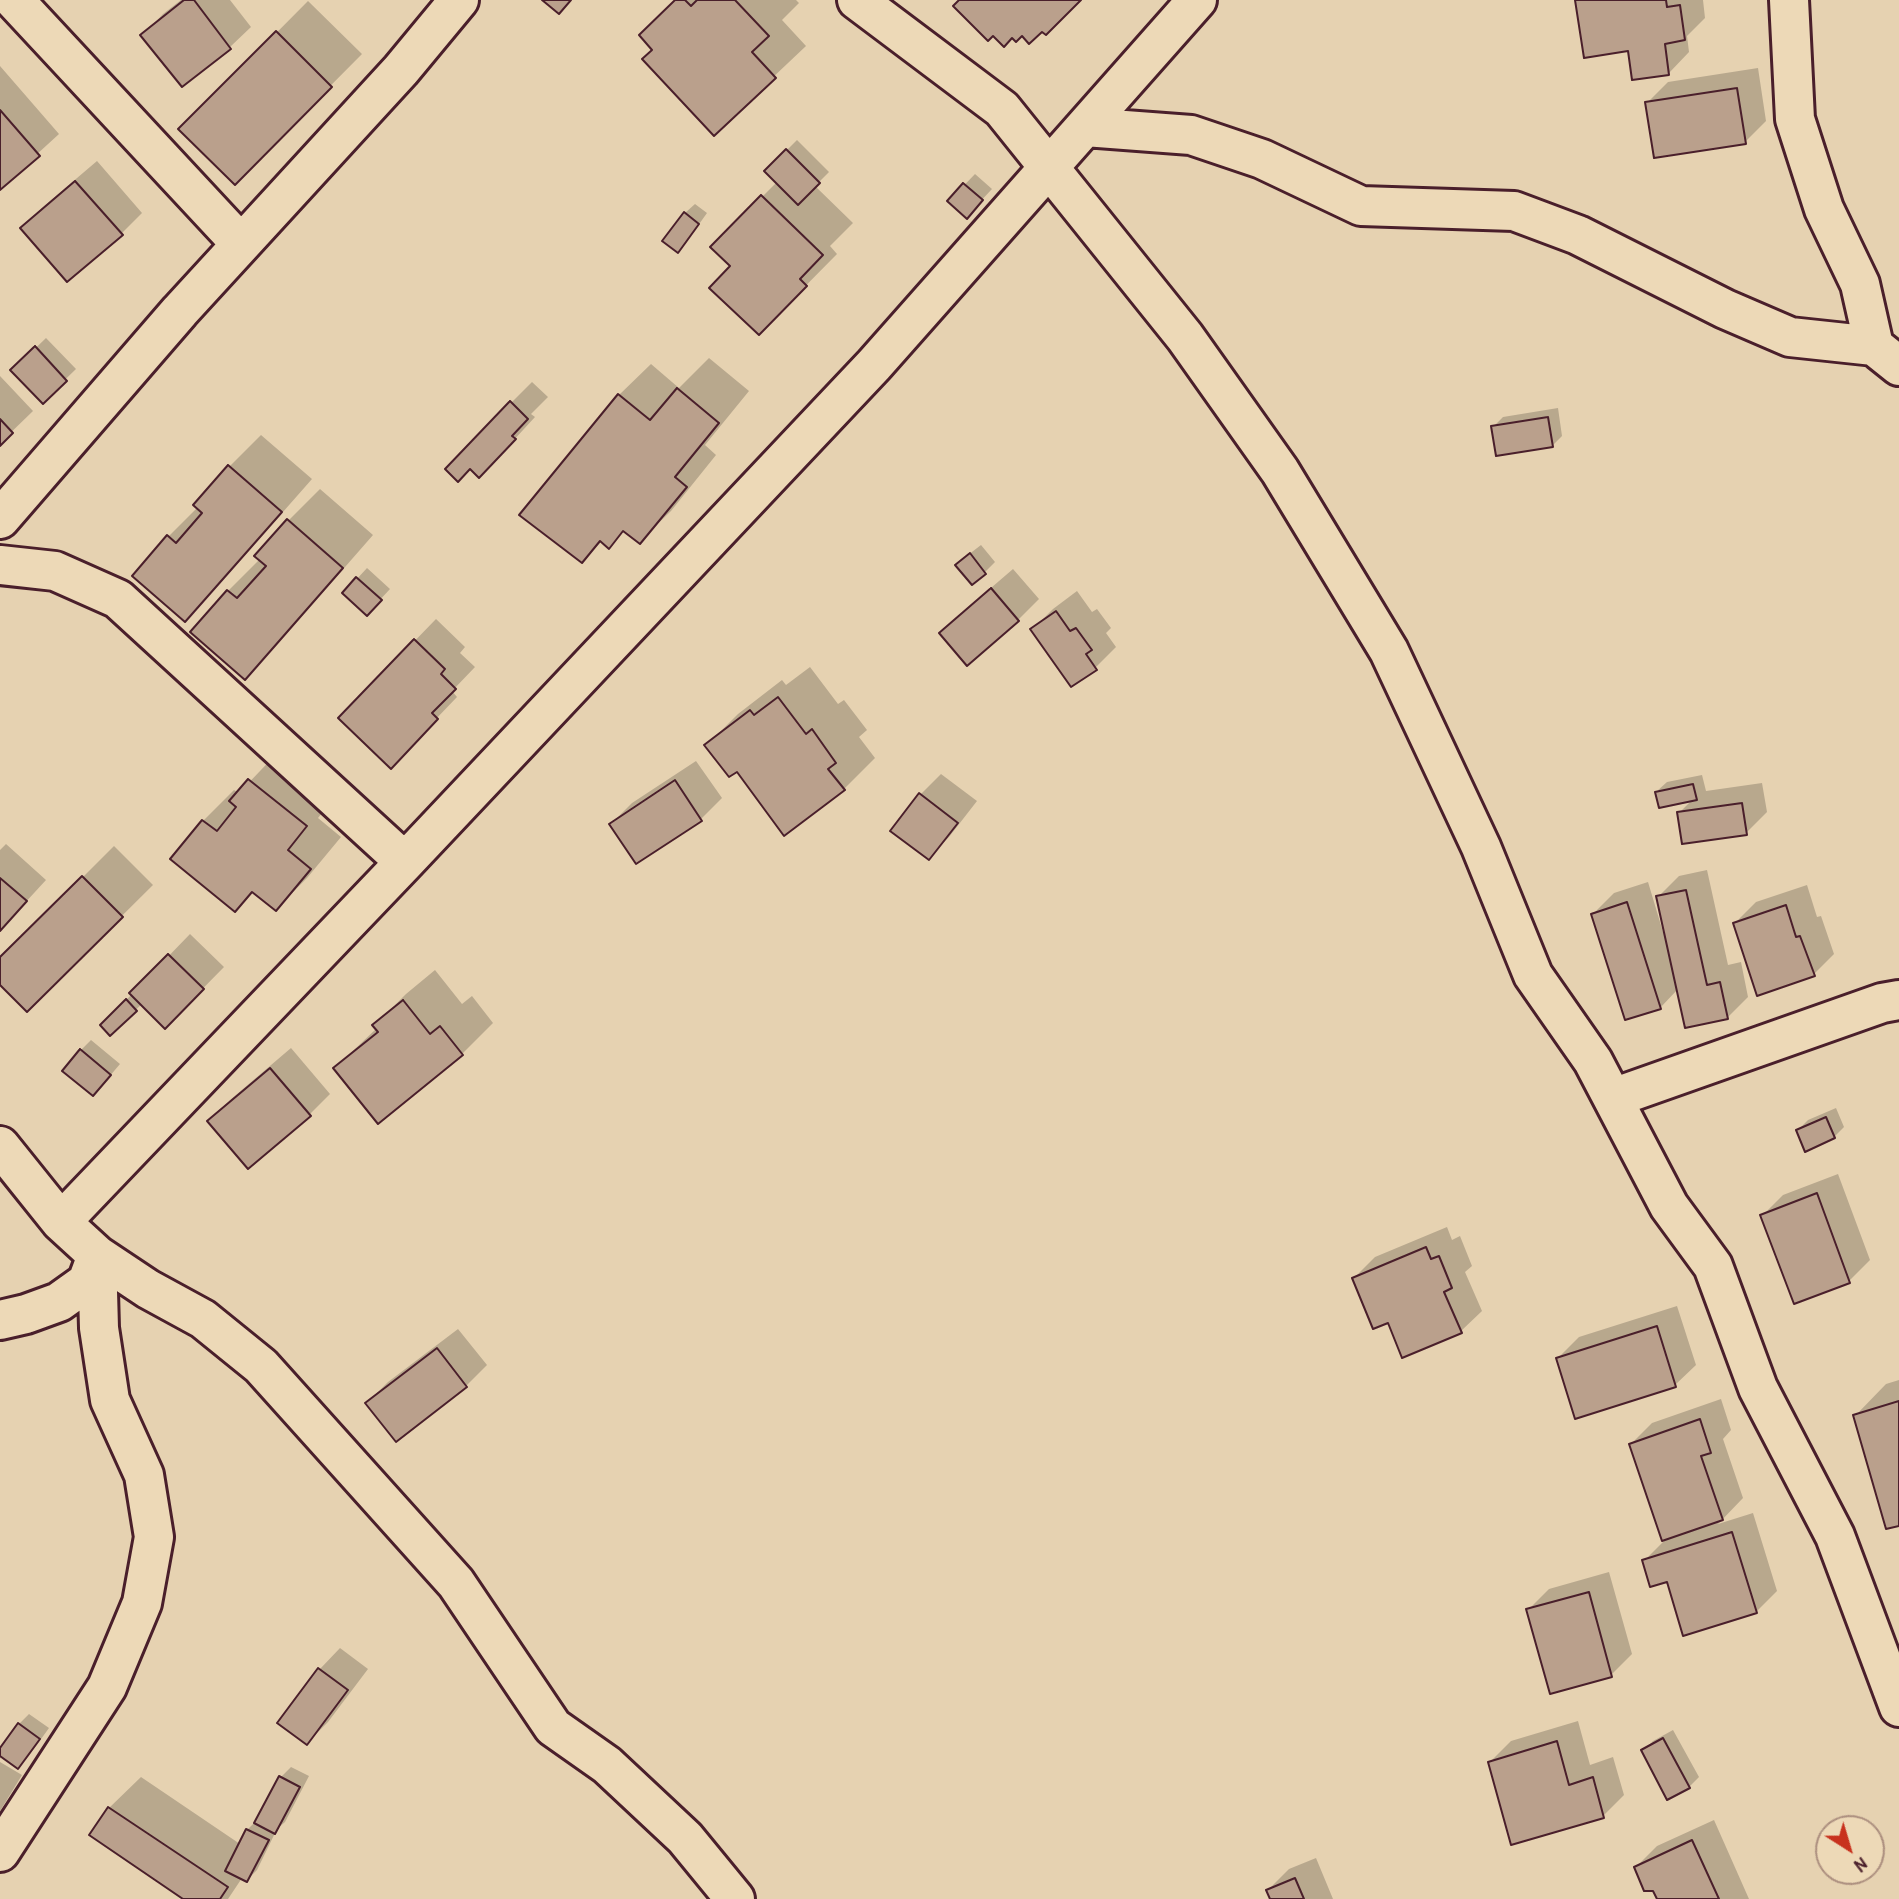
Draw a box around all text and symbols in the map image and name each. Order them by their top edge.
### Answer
north arrow [1815,1815,1885,1885]
text: N [1850,1852,1873,1879]

